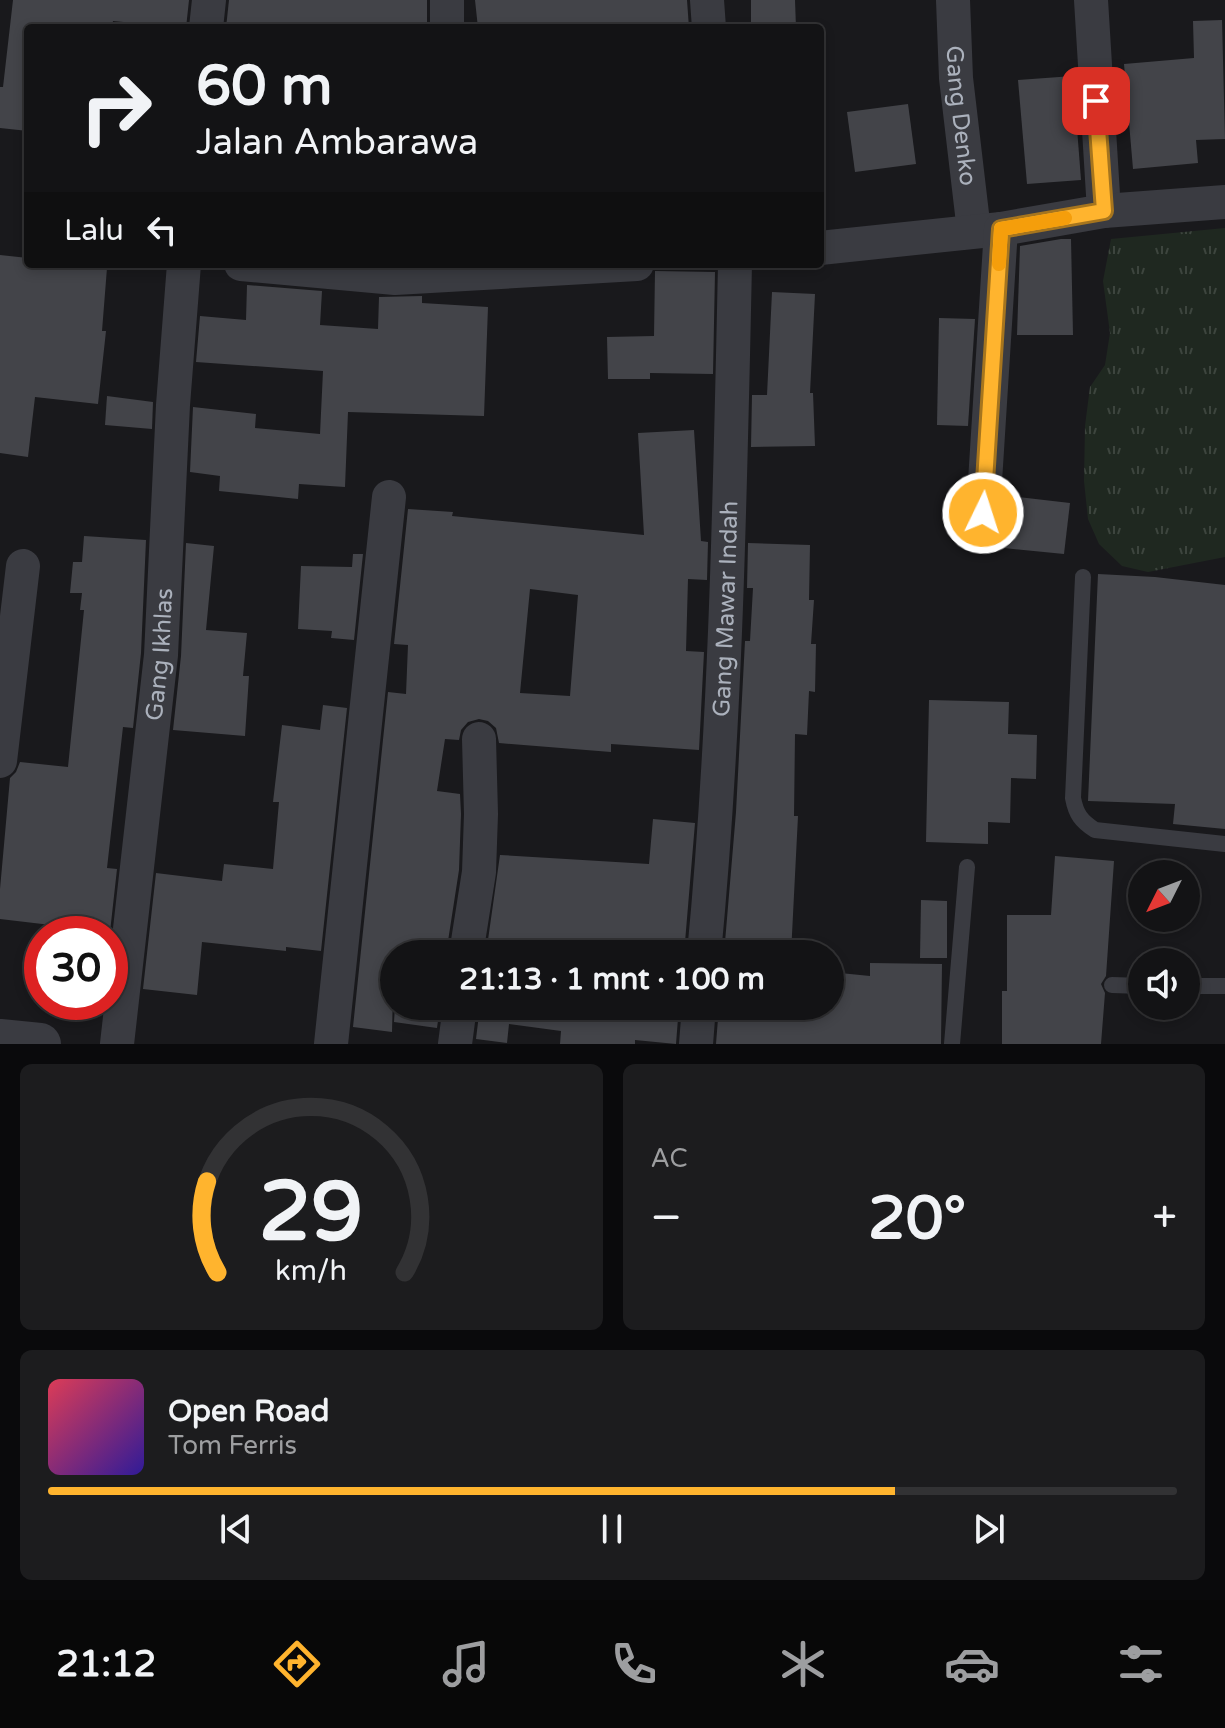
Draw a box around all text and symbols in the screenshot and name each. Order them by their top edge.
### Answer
street label: Gang Denko [940,45,983,187]
text: 60 m [196,53,332,120]
icon: right [64,56,168,160]
pin [1062,67,1130,135]
icon: arrive [1074,79,1118,123]
text: Jalan Ambarawa [196,121,478,164]
icon: left [140,208,184,252]
text: Lalu [64,212,124,249]
position arrow [941,471,1025,555]
street label: Gang Mawar Indah [707,500,744,718]
street label: Gang Ikhlas [139,587,179,722]
north arrow [1128,860,1200,932]
map controls [1128,860,1200,1020]
speed limit sign: 30 [24,916,128,1020]
button: sound [1128,948,1200,1020]
text: 21:13 · 1 mnt · 100 m [459,961,765,998]
text: AC [651,1143,688,1174]
text: 29 [259,1163,363,1263]
text: 20° [868,1183,966,1255]
text: − [651,1192,682,1245]
text: + [1152,1192,1177,1245]
text: km/h [275,1254,347,1288]
text: Open Road [168,1393,329,1430]
text: Tom Ferris [168,1430,297,1461]
icon: previous [214,1507,258,1551]
icon: pause [590,1507,634,1551]
icon: next [967,1507,1011,1551]
icon: directions [269,1636,325,1692]
icon: music [438,1636,494,1692]
icon: phone [606,1636,662,1692]
icon: climate [775,1636,831,1692]
icon: car [944,1636,1000,1692]
icon: filters [1113,1636,1169,1692]
text: 21:12 [56,1643,156,1686]

